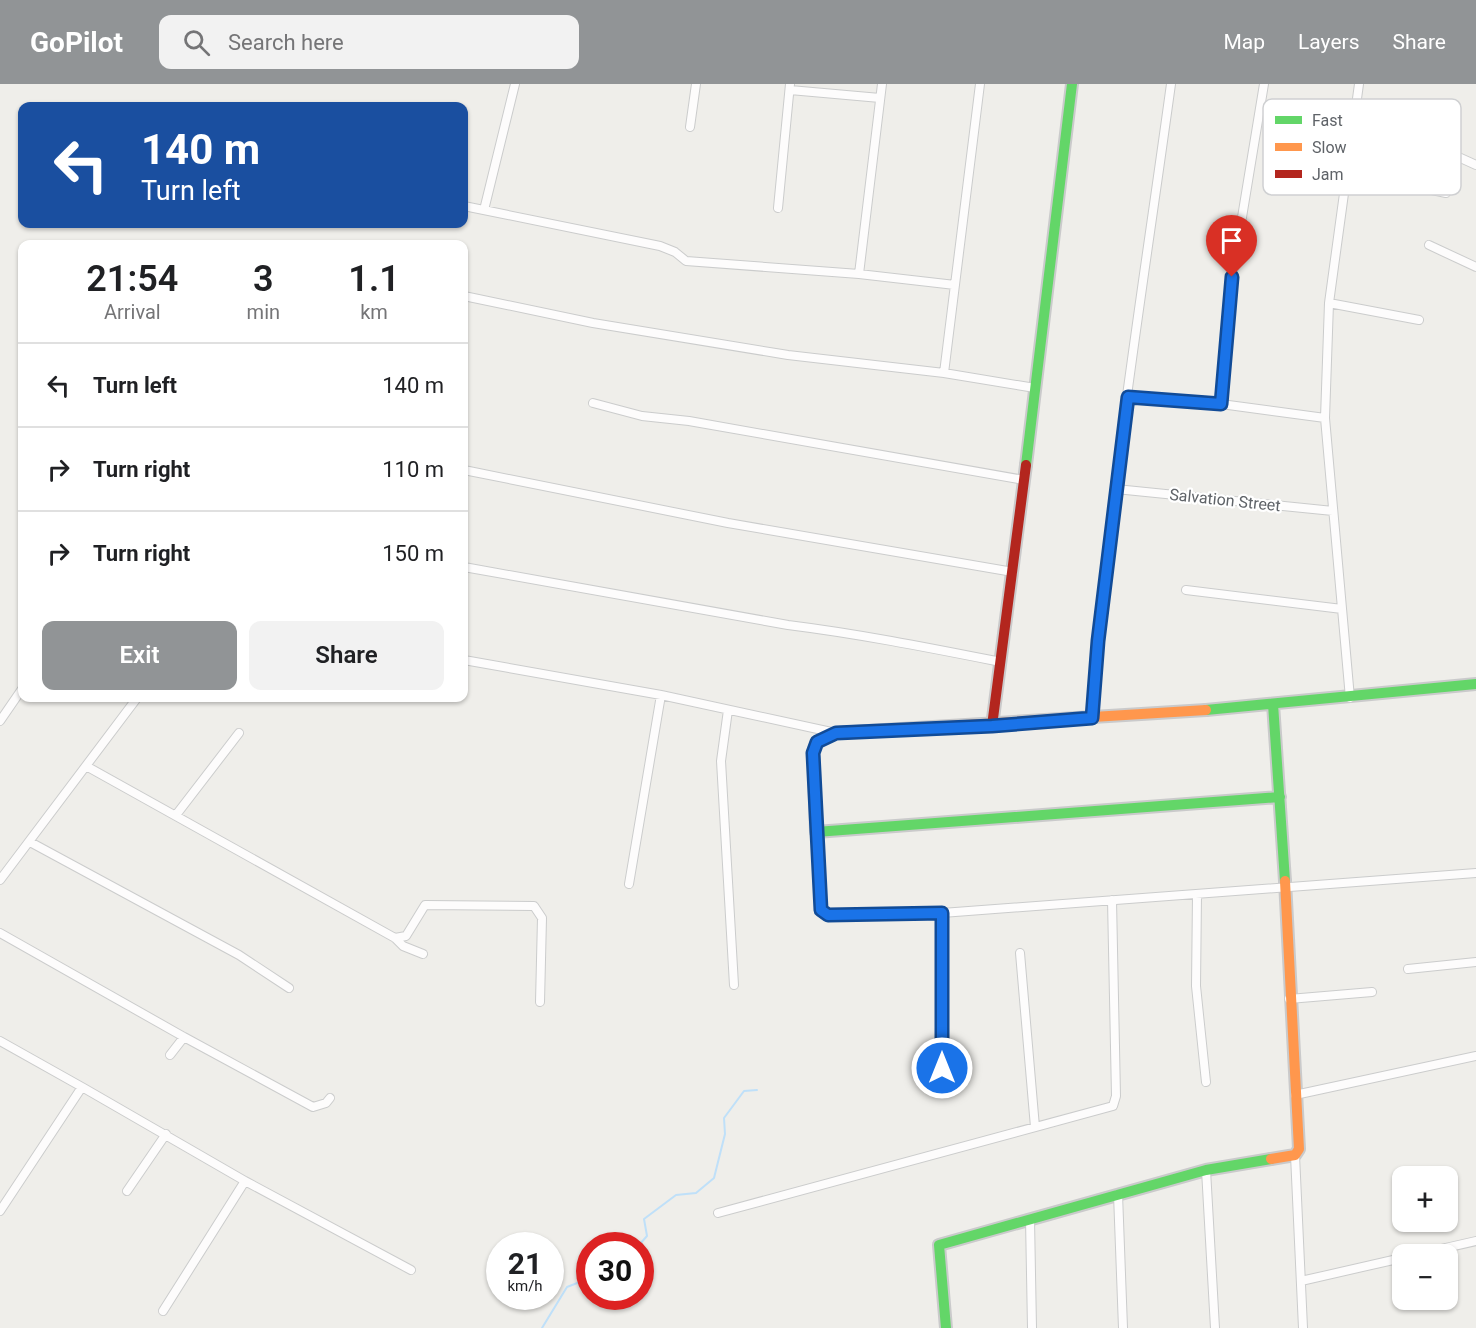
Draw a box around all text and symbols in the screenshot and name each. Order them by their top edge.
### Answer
search box [159,15,579,69]
text: GoPilot [30,26,123,59]
icon: search [180,26,213,59]
text: Search here [228,30,344,55]
text: Map [1223,30,1265,54]
text: Layers [1298,30,1359,54]
text: Share [1392,30,1446,54]
legend [1263,99,1461,195]
text: Fast [1312,111,1343,130]
text: 140 m [141,125,260,174]
icon: left [42,126,120,204]
text: Slow [1312,138,1347,157]
text: Jam [1312,165,1344,184]
text: Turn left [141,175,241,207]
pin [1206,215,1257,277]
icon: arrive [1215,224,1248,257]
text: 21:54 [86,258,178,300]
text: 3 [253,258,274,300]
text: 1.1 [348,258,400,300]
text: Arrival [104,300,161,324]
text: min [247,300,280,324]
text: km [360,300,388,324]
icon: left [42,369,75,402]
text: Turn left [93,373,177,398]
text: 140 m [382,373,444,398]
icon: right [42,453,75,486]
text: Turn right [93,457,190,482]
text: 110 m [382,457,444,482]
street label: Salvation Street [1168,485,1282,515]
icon: right [42,537,75,570]
text: Turn right [93,541,190,566]
text: 150 m [382,541,444,566]
button: Exit [42,621,237,690]
button: Share [249,621,444,690]
position arrow [910,1036,974,1100]
map controls [1392,1166,1458,1310]
button: + [1392,1166,1458,1232]
speed limit sign: 30 [576,1232,654,1310]
button: − [1392,1244,1458,1310]
text: 21 [508,1246,542,1281]
text: km/h [507,1277,543,1295]

